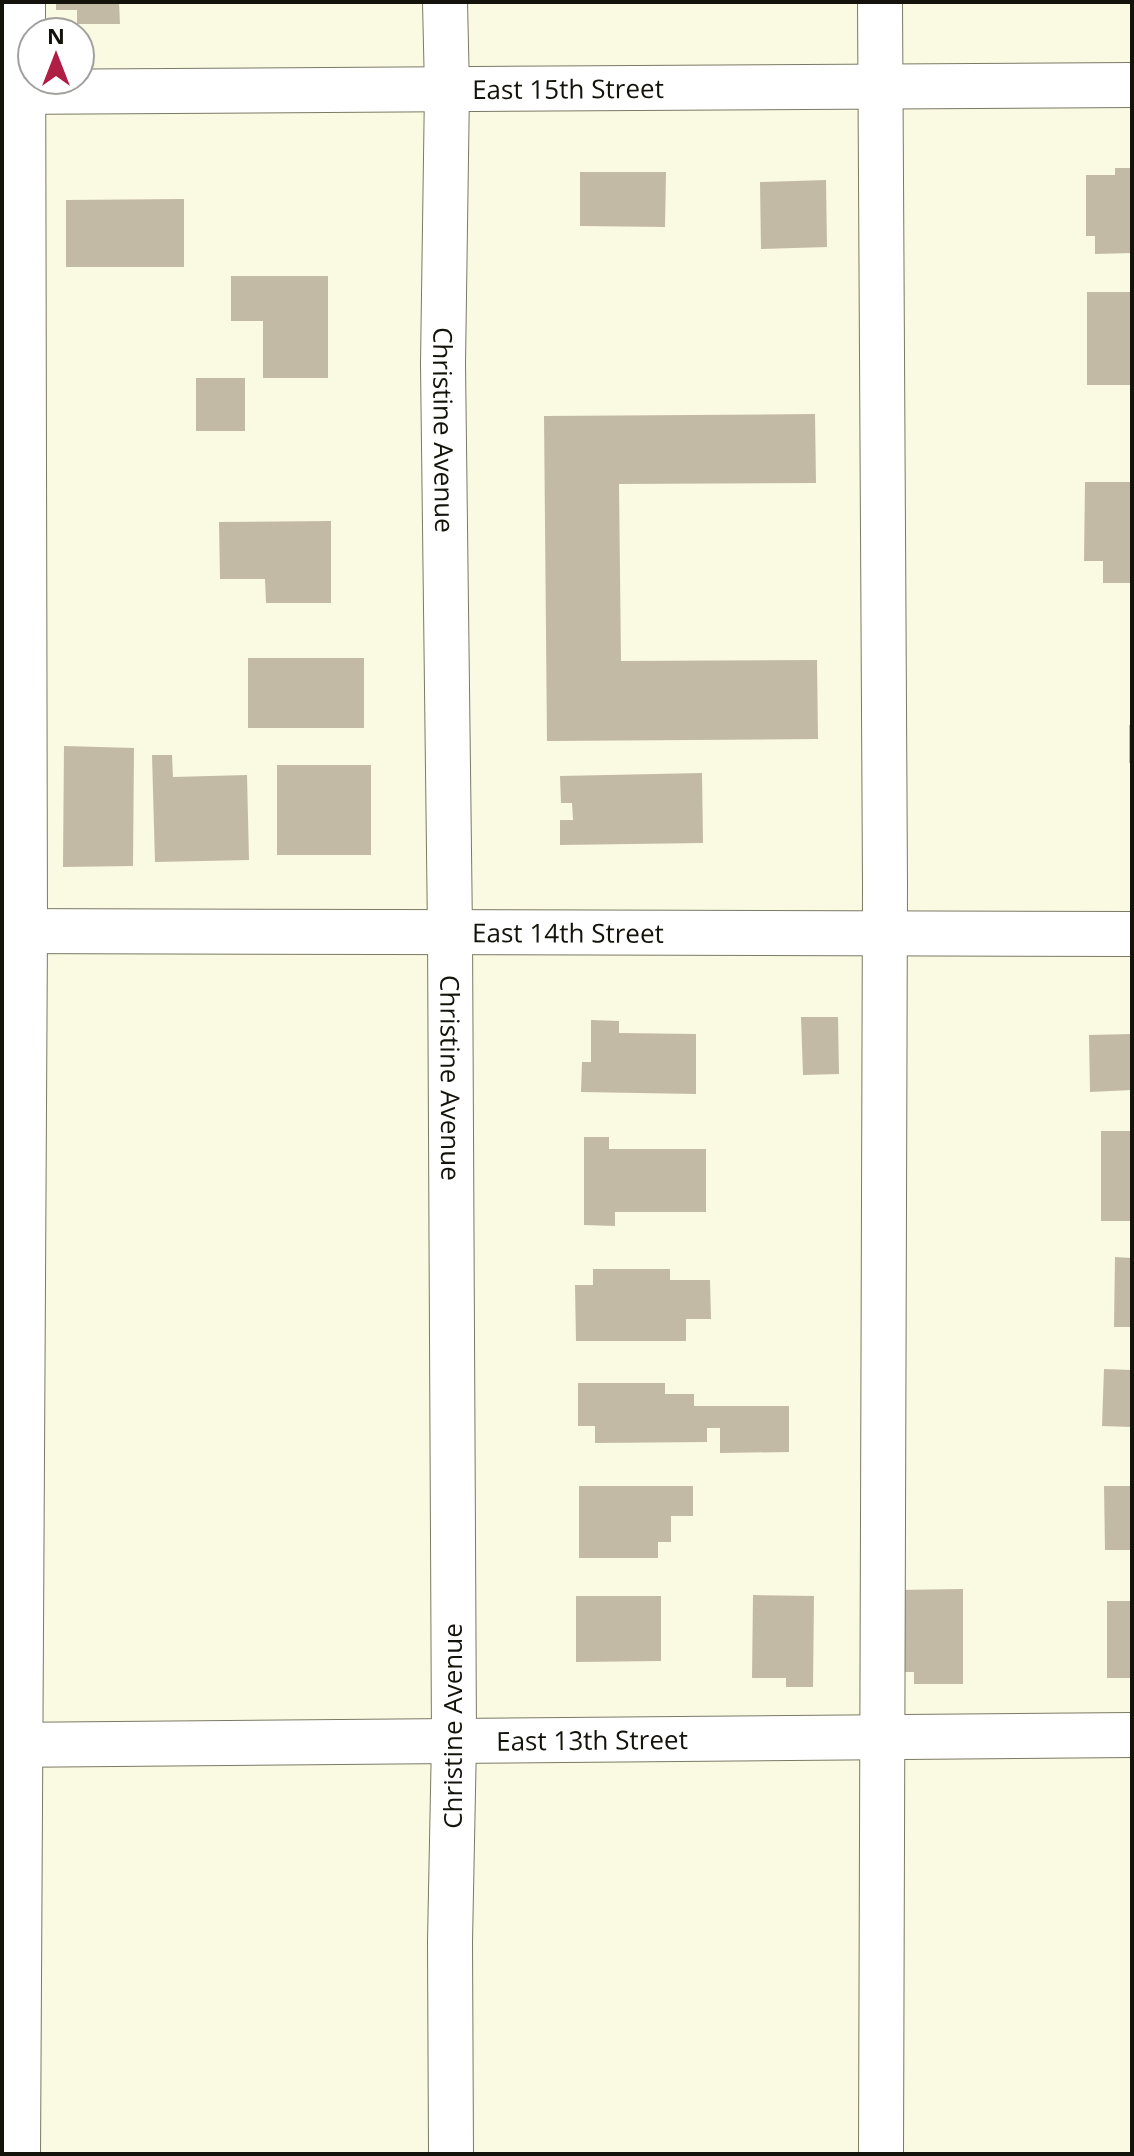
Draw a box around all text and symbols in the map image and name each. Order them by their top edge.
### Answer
north arrow [16,16,96,96]
text: N [47,20,65,50]
street label: East 15th Street [472,70,664,107]
street label: Christine Avenue [425,327,463,533]
street label: East 14th Street [472,914,664,951]
street label: Christine Avenue [432,975,469,1181]
street label: Christine Avenue [434,1623,470,1829]
street label: East 13th Street [496,1721,688,1759]

